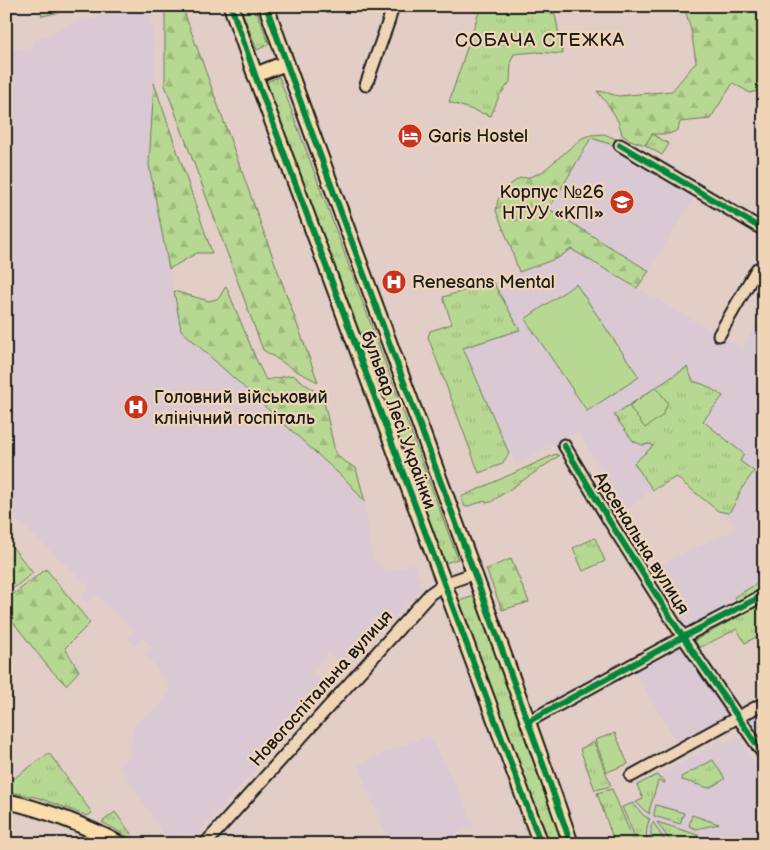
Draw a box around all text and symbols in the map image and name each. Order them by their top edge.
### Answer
district label: СОБАЧА СТЕЖКА [455,29,625,52]
hotel icon: Garis Hostel [397,123,423,149]
place label: Garis Hostel [428,126,528,147]
place label: Корпус №26 НТУУ «КПІ» [499,182,604,224]
school or university icon: Корпус №26 НТУУ «КПІ» [609,189,635,215]
hospital icon: Renesans Mental [381,269,407,295]
place label: Renesans Mental [412,272,555,293]
street label: бульвар Лесі Українки [356,328,441,512]
place label: Головний військовий клінічний госпіталь [154,387,328,429]
hospital icon: Головний військовий клінічний госпіталь [123,394,149,420]
street label: Арсенальна вулиця [589,467,694,618]
street label: Новогоспітальна вулиця [246,606,397,771]

